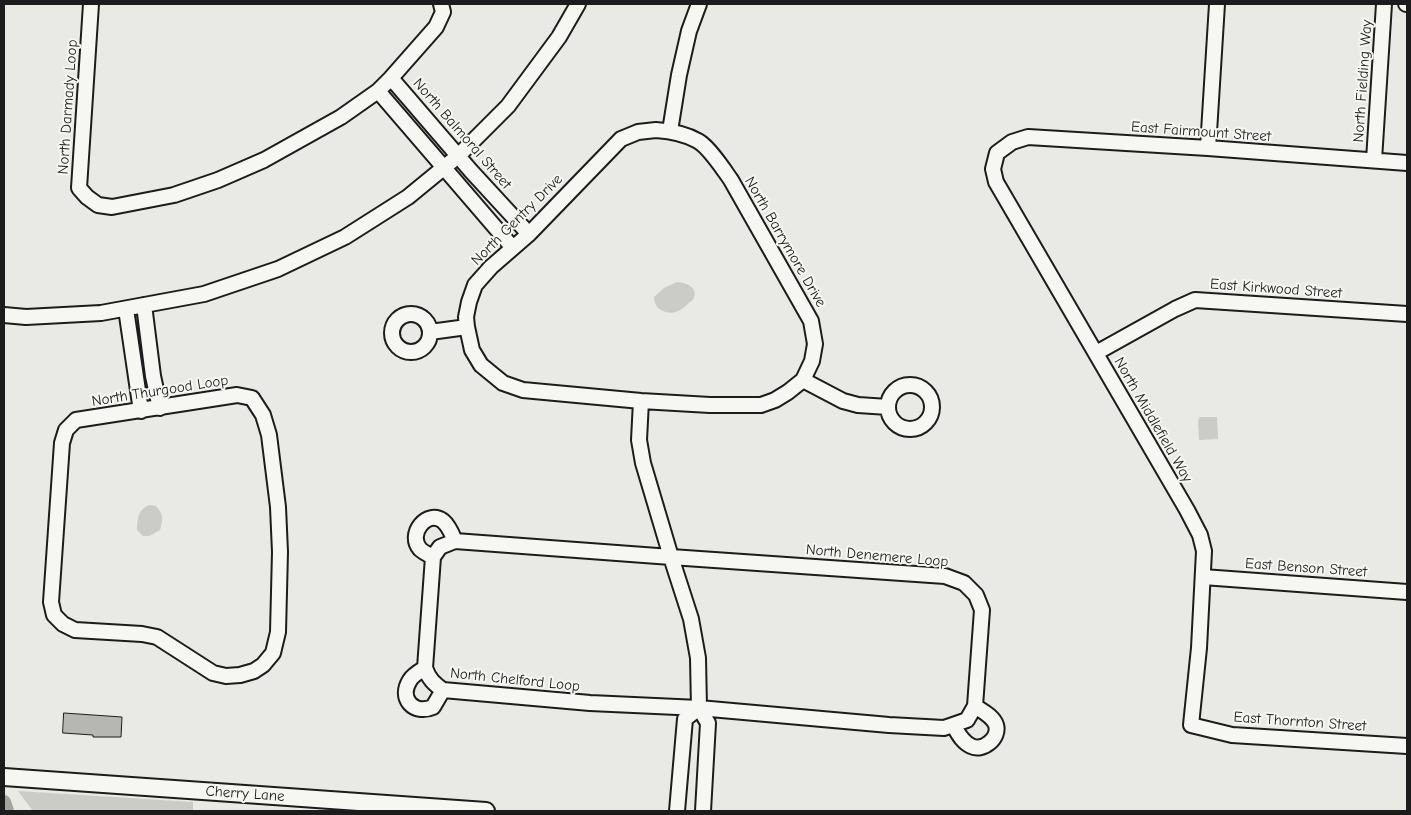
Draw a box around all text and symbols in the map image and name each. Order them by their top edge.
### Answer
street label: North Fielding Way [1350,19,1376,143]
street label: North Darmady Loop [54,39,82,175]
street label: North Balmoral Street [409,75,515,193]
street label: East Fairmount Street [1130,118,1272,146]
street label: North Gentry Drive [468,171,566,269]
street label: North Barrymore Drive [740,174,830,310]
street label: East Kirkwood Street [1209,275,1343,303]
street label: North Middlefield Way [1110,354,1196,486]
street label: North Thurgood Loop [90,371,230,411]
street label: North Denemere Loop [805,541,949,571]
street label: East Benson Street [1244,555,1368,581]
street label: North Chelford Loop [449,664,581,696]
street label: East Thornton Street [1233,708,1367,736]
street label: Cherry Lane [205,782,285,806]

